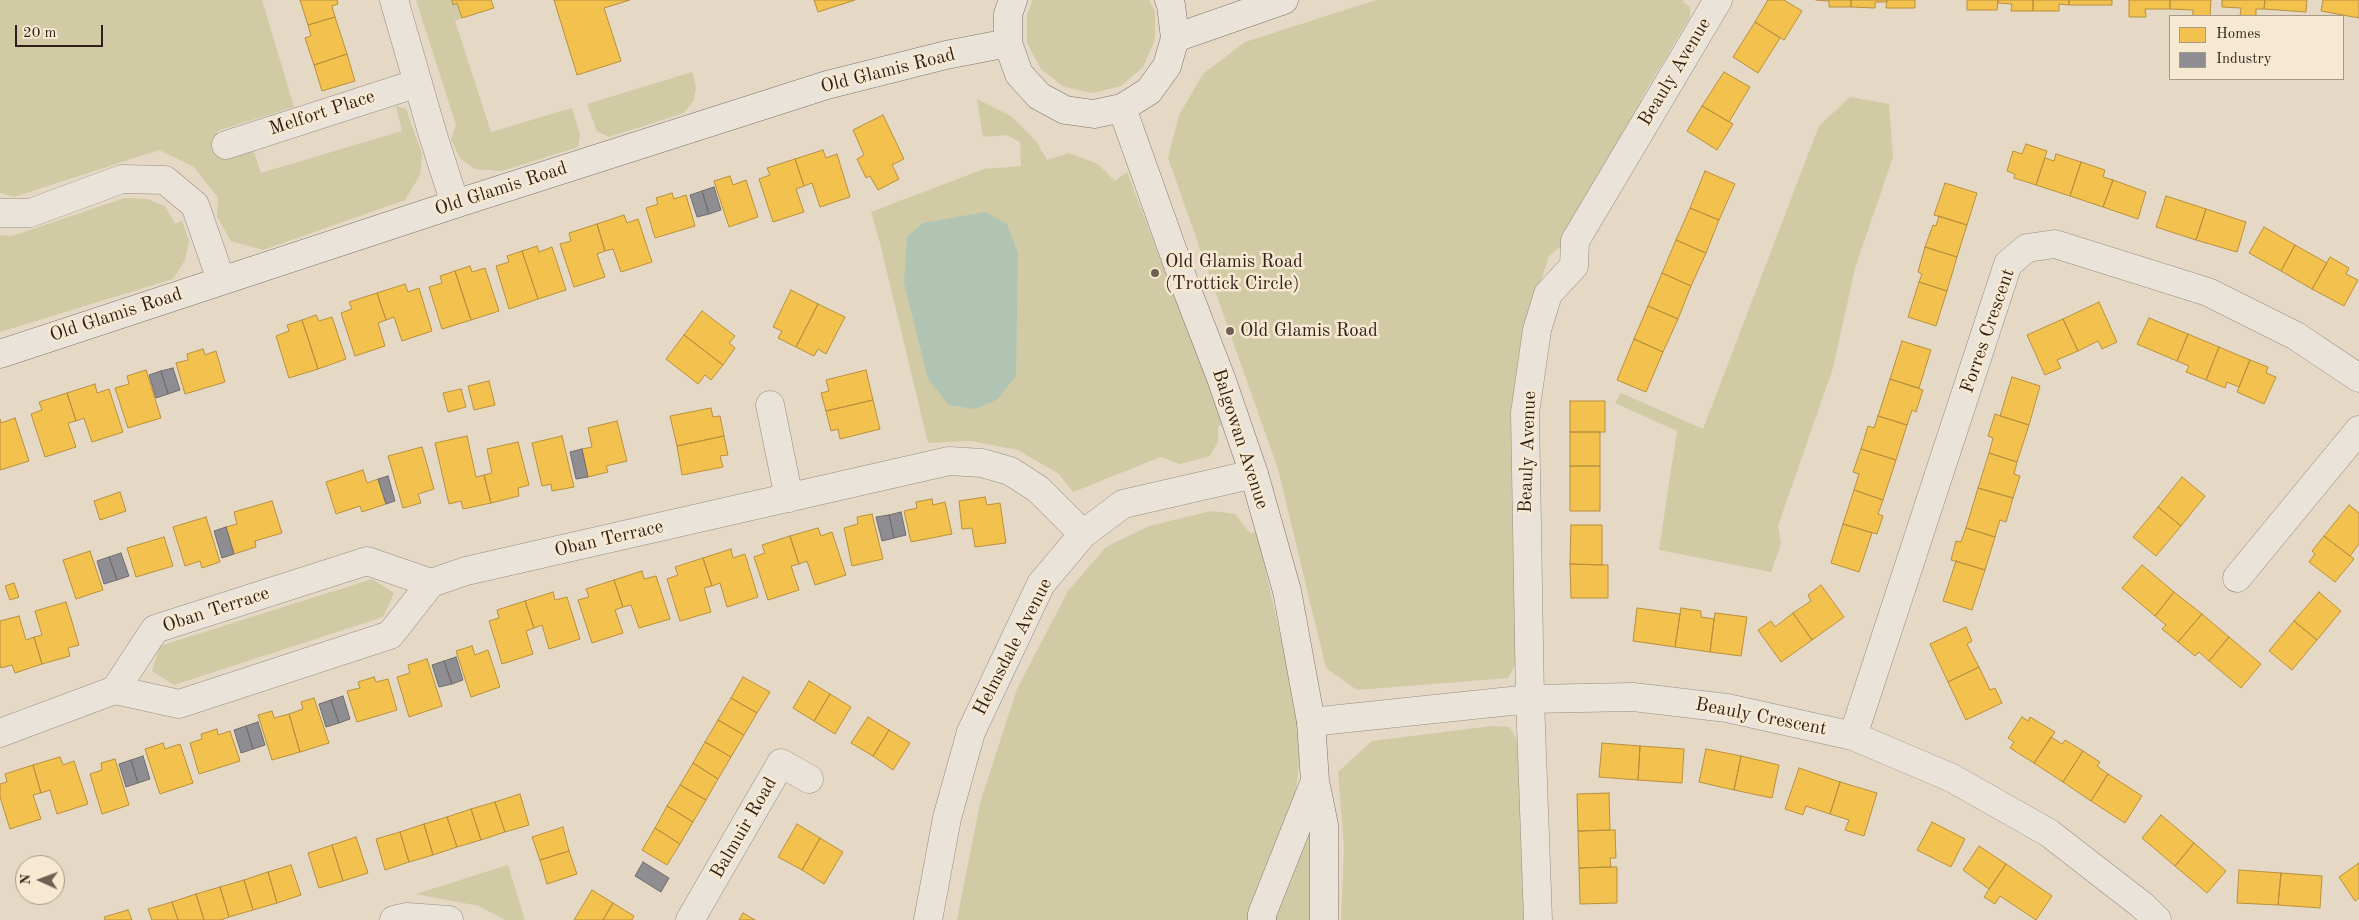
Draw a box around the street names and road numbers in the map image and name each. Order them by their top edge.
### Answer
street label: Beauly Avenue [1634,14,1716,130]
street label: Old Glamis Road [818,43,958,99]
street label: Melfort Place [266,85,378,141]
street label: Old Glamis Road [432,157,570,221]
street label: Forres Crescent [1956,266,2020,396]
street label: Old Glamis Road [47,283,185,347]
street label: Balgowan Avenue [1207,366,1273,512]
street label: Beauly Avenue [1514,391,1542,513]
street label: Oban Terrace [552,515,666,563]
street label: Helmsdale Avenue [969,575,1057,719]
street label: Oban Terrace [160,582,272,638]
street label: Beauly Crescent [1693,693,1829,741]
street label: Balmuir Road [706,773,782,883]

